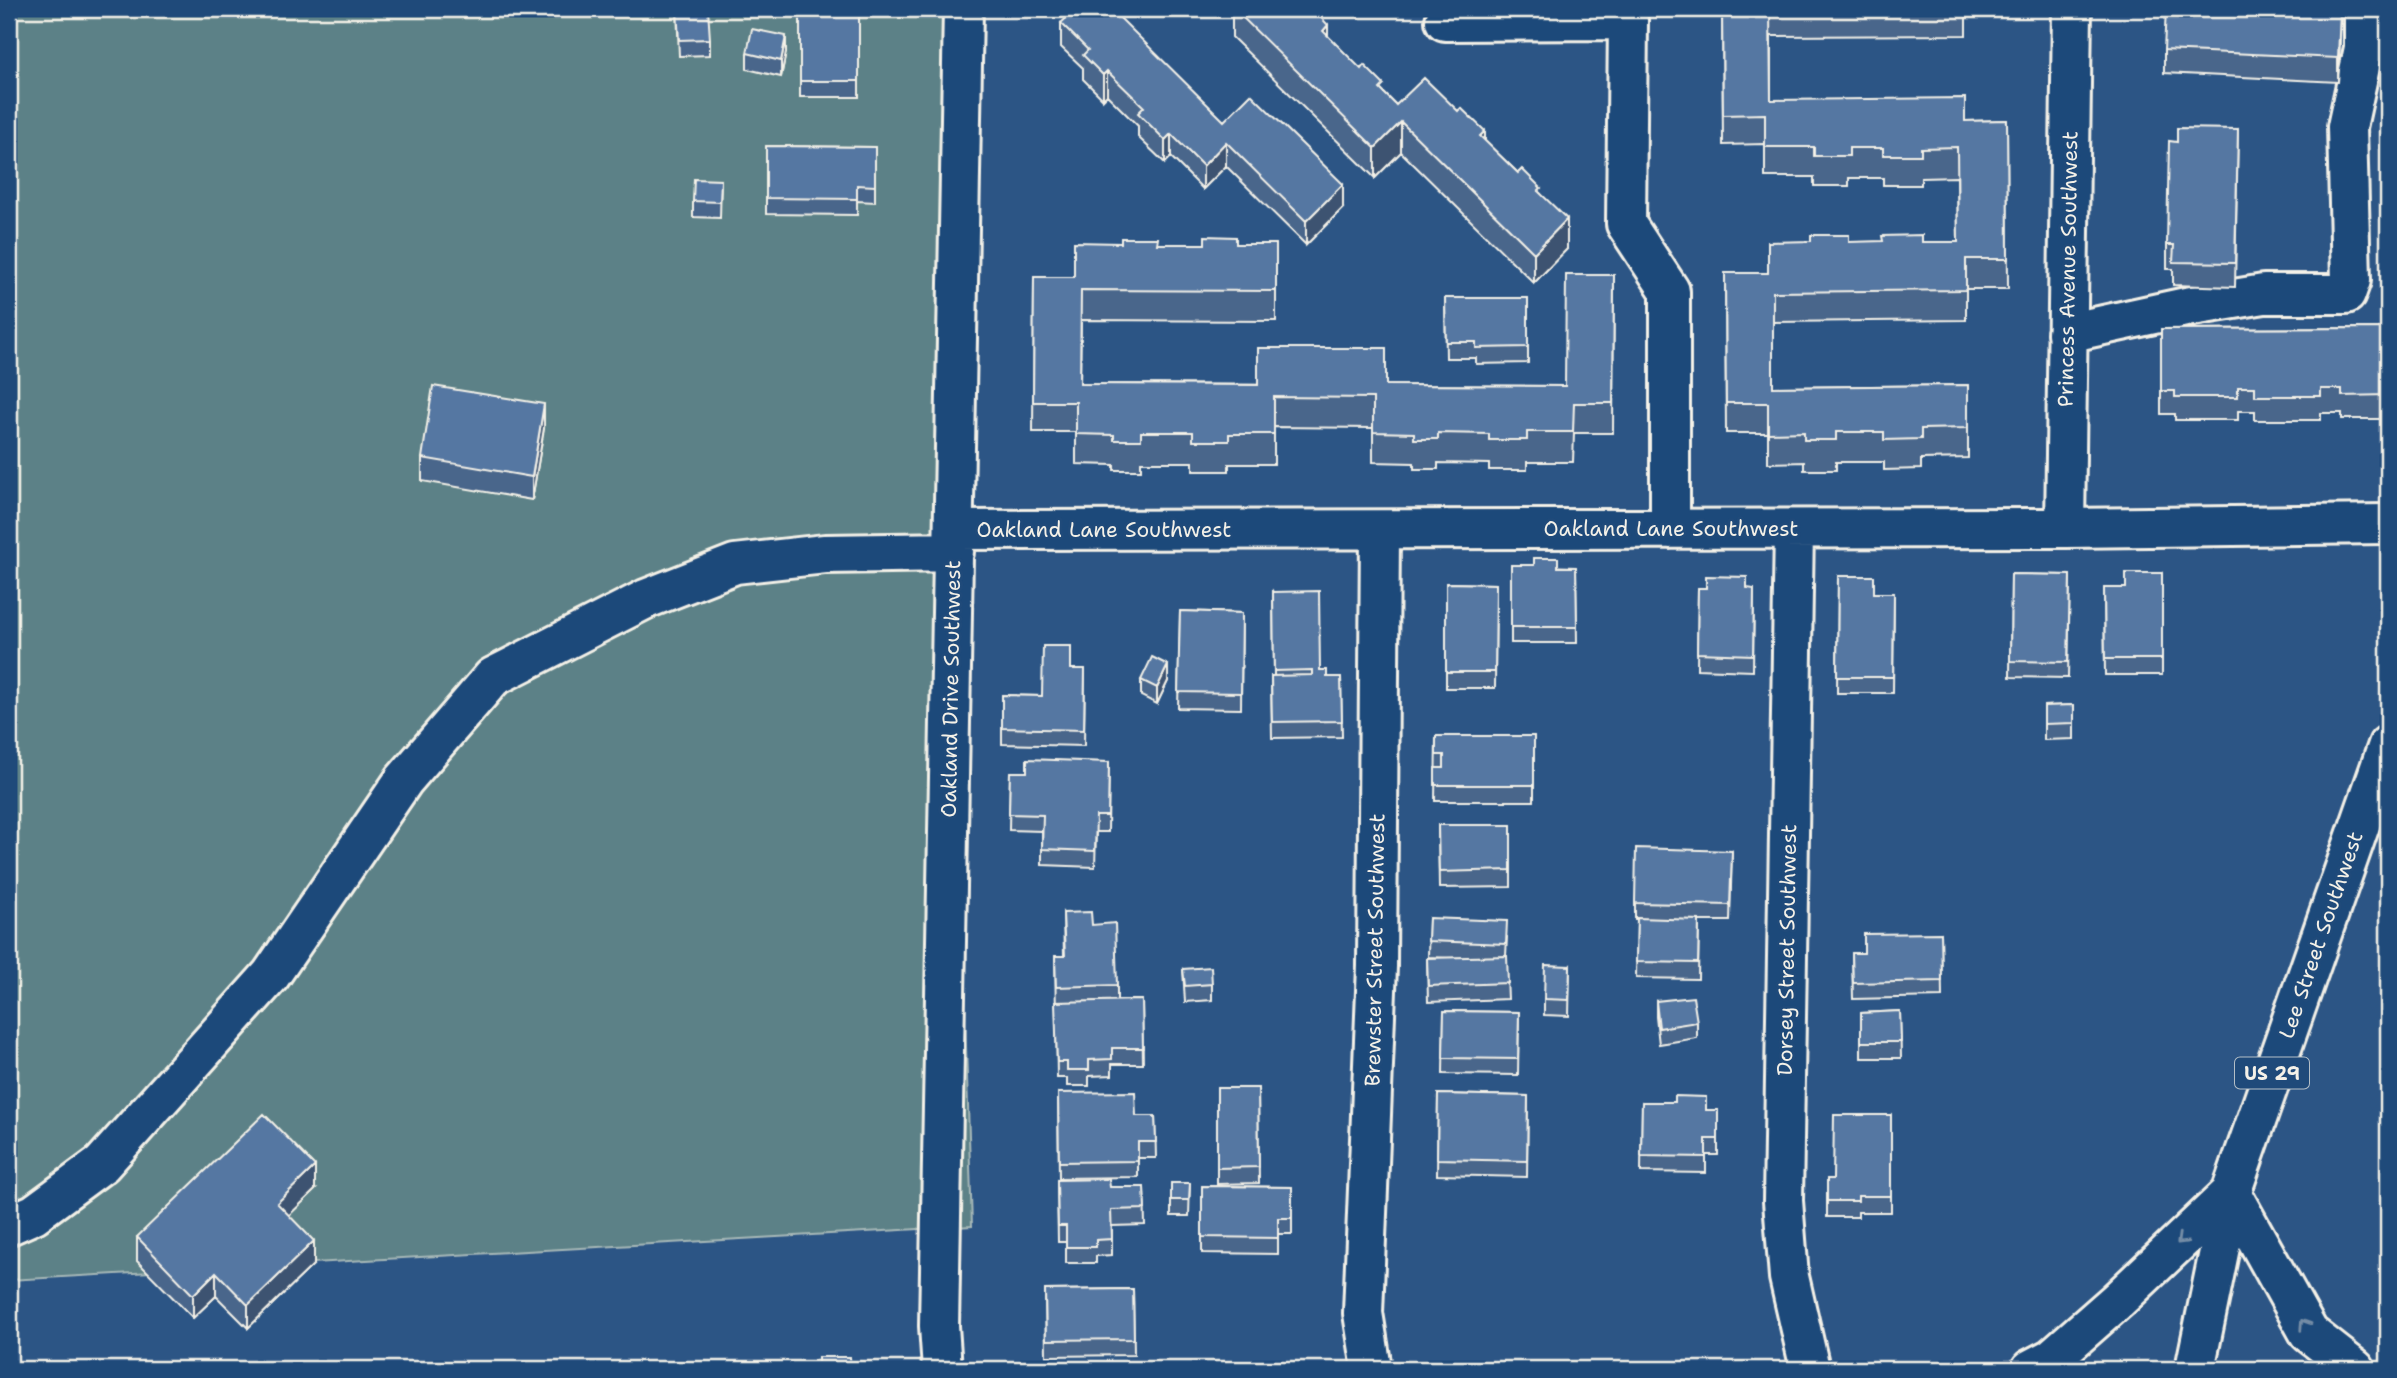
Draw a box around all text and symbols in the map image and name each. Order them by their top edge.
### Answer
street label: Princess Avenue Southwest [2052,131,2084,407]
street label: Oakland Lane Southwest [1544,515,1798,543]
street label: Oakland Lane Southwest [977,516,1231,544]
street label: Oakland Drive Southwest [935,560,967,818]
street label: Brewster Street Southwest [1359,813,1391,1087]
street label: Dorsey Street Southwest [1771,824,1803,1076]
street label: Lee Street Southwest [2272,828,2370,1042]
road number: US 29 [2235,1058,2309,1088]
one-way arrow [2176,1232,2189,1244]
one-way arrow [2300,1319,2313,1332]

